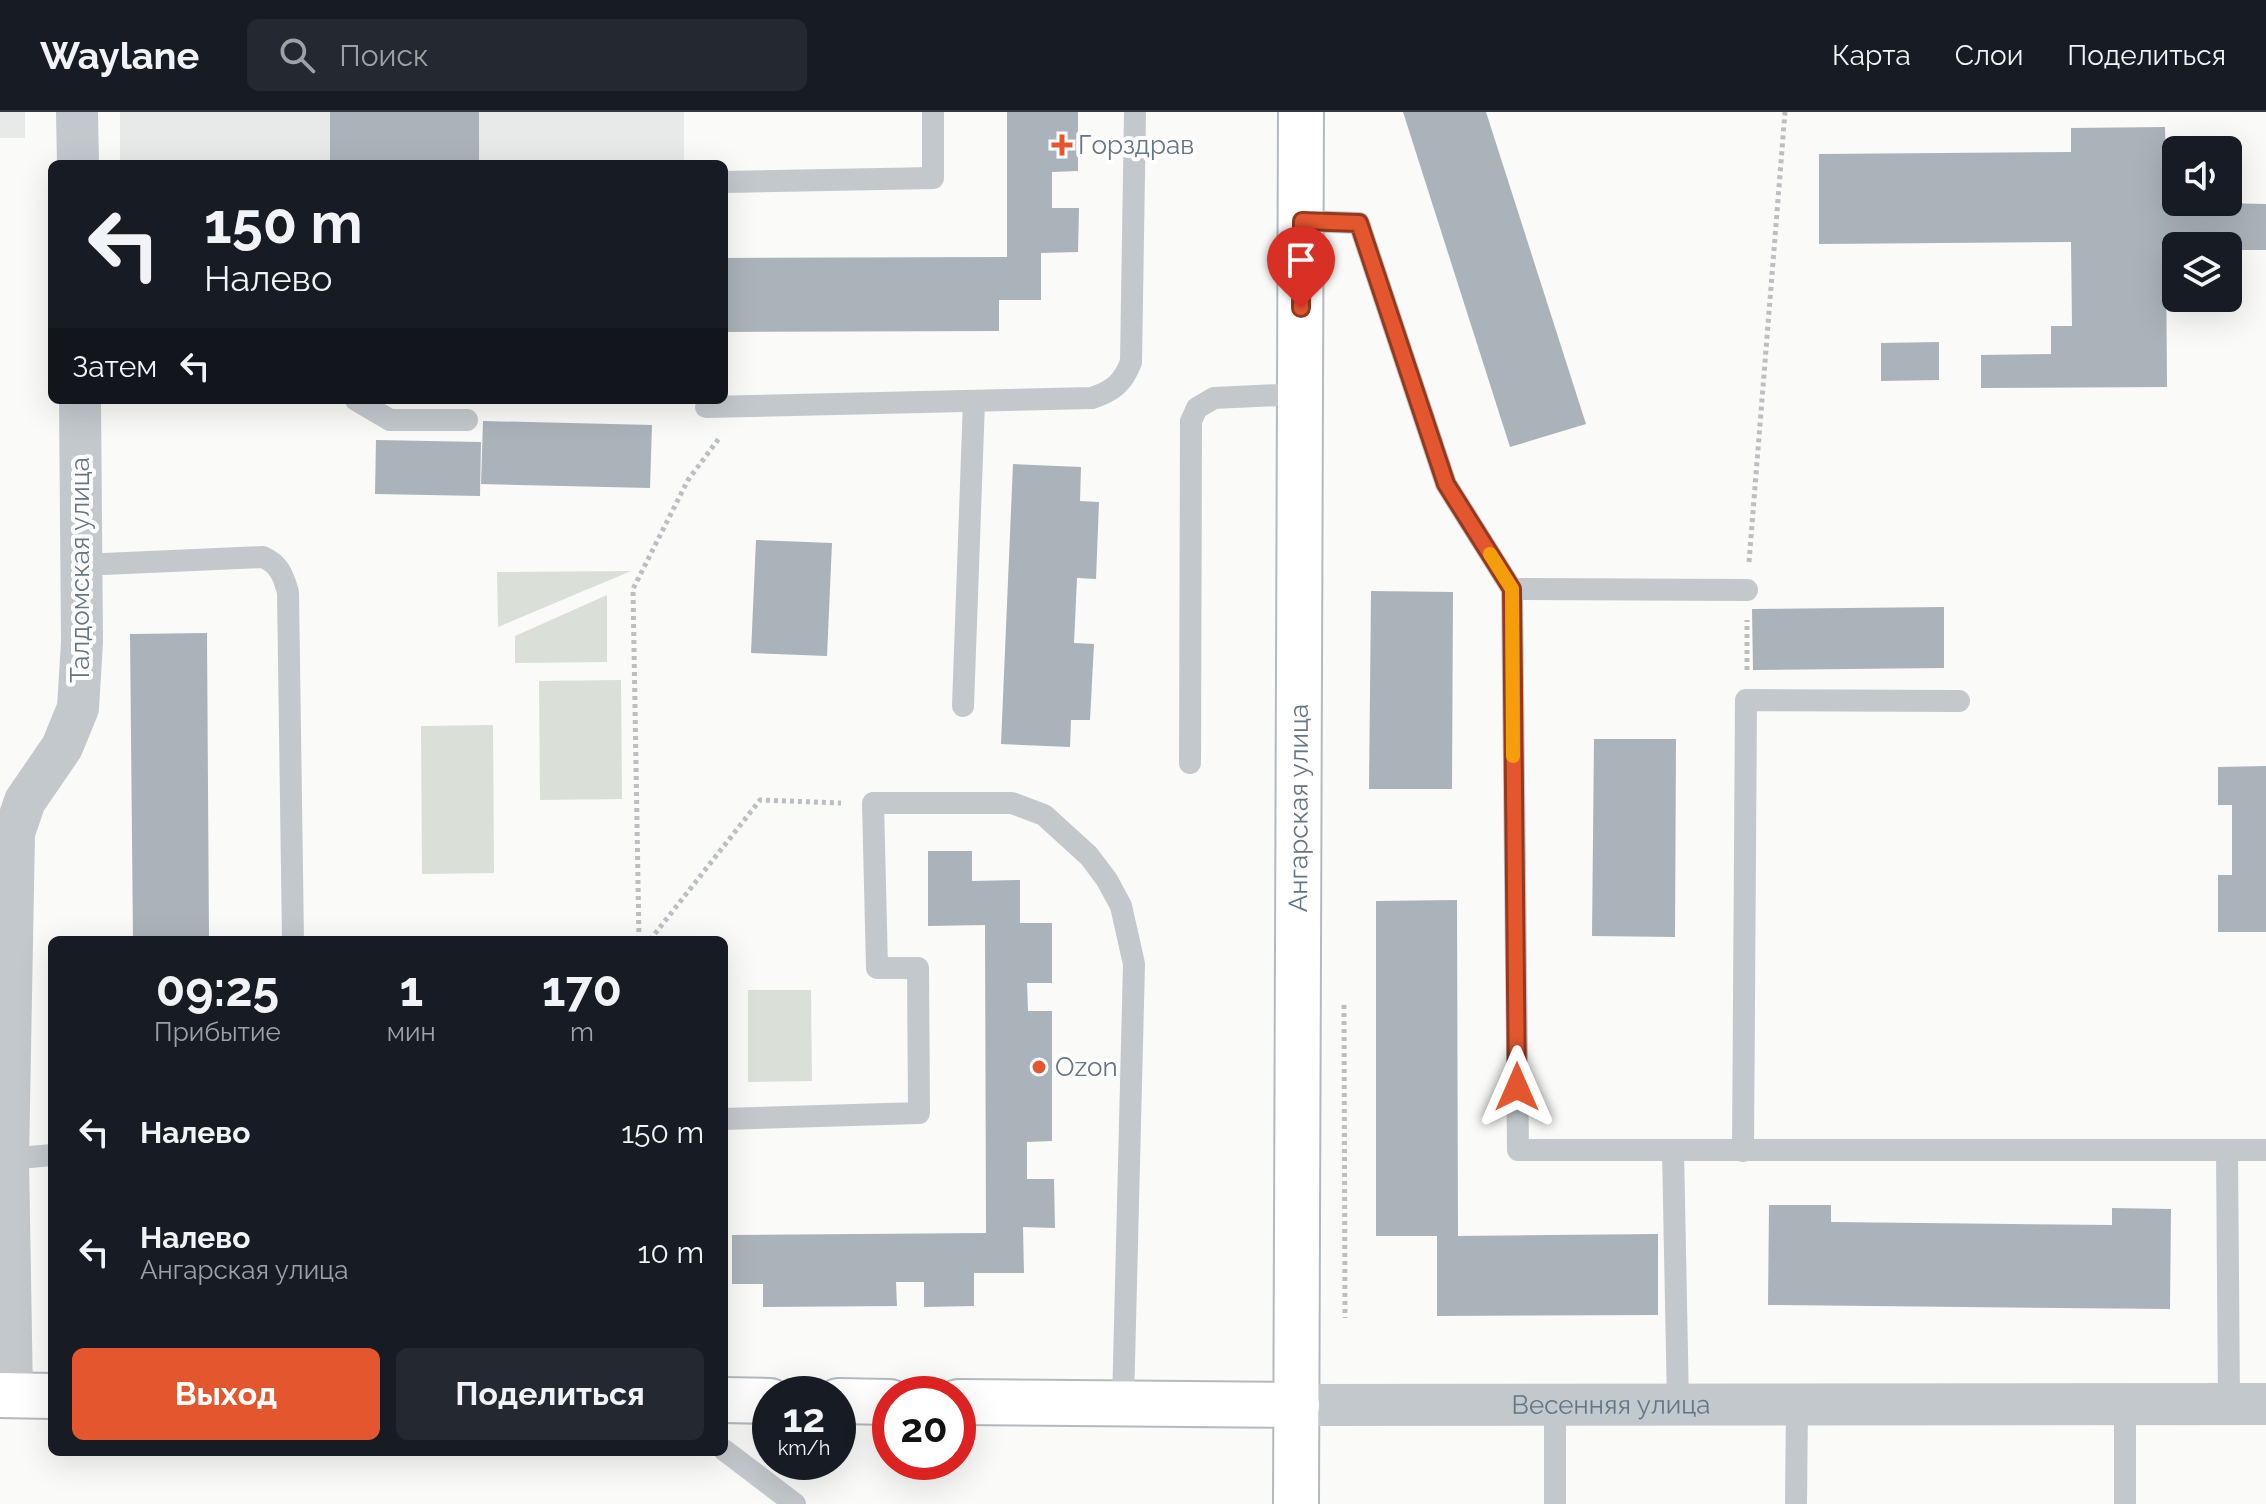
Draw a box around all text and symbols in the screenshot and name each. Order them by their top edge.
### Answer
search box [247,19,807,91]
text: Waylane [40,33,199,78]
icon: search [275,33,319,77]
text: Поиск [339,38,429,73]
text: Карта [1832,39,1911,72]
text: Слои [1955,39,2023,72]
text: Поделиться [2067,39,2226,72]
place label: Горздрав [1078,130,1194,160]
marker: Горздрав [1053,136,1071,154]
map controls [2162,136,2242,312]
button: sound [2162,136,2242,216]
text: 150 m [204,190,363,256]
icon: left [72,192,176,296]
pin [1267,226,1335,308]
button: layers [2162,232,2242,312]
icon: arrive [1279,238,1323,282]
text: Налево [204,257,332,299]
icon: left [173,344,217,388]
text: Затем [72,349,157,384]
street label: Талдомская улица [65,457,95,683]
street label: Ангарская улица [1283,704,1314,912]
text: 09:25 [156,961,279,1017]
text: 1 [399,961,423,1017]
text: 170 [542,961,622,1017]
text: Прибытие [154,1017,281,1047]
text: мин [387,1017,436,1047]
text: m [570,1017,594,1047]
position arrow [1475,1045,1559,1129]
place label: Ozon [1055,1052,1118,1082]
marker: Ozon [1030,1058,1048,1076]
icon: left [72,1110,116,1154]
text: Налево [140,1115,250,1150]
text: 150 m [621,1115,704,1150]
text: Налево [140,1220,250,1255]
icon: left [72,1230,116,1274]
text: 10 m [638,1235,704,1270]
text: Ангарская улица [140,1255,348,1285]
button: Выход [72,1348,380,1440]
button: Поделиться [396,1348,704,1440]
speed limit sign: 20 [872,1376,976,1480]
street label: Весенняя улица [1512,1390,1710,1420]
text: 12 [783,1394,825,1441]
text: km/h [778,1436,830,1460]

